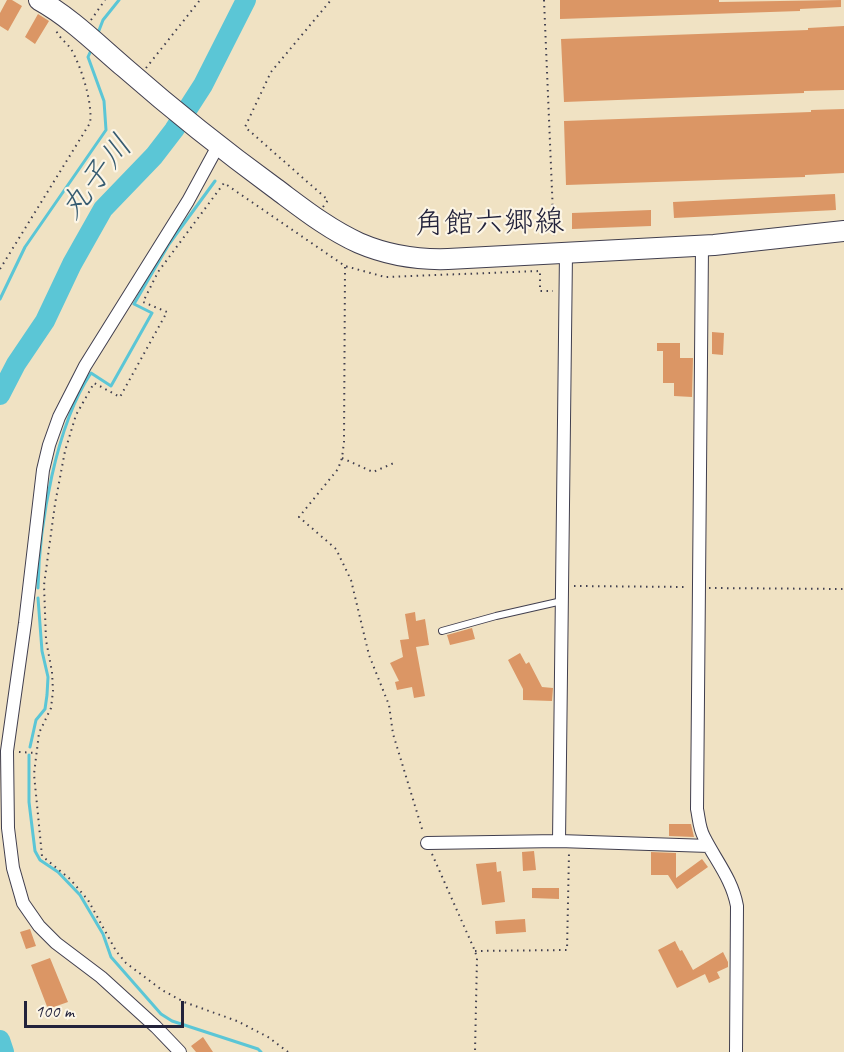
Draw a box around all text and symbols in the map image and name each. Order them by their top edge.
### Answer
water label: 丸子川 [52,128,142,228]
street label: 角館六郷線 [414,205,564,243]
scale bar [27,989,188,1027]
text: 100 m [35,1000,74,1022]

